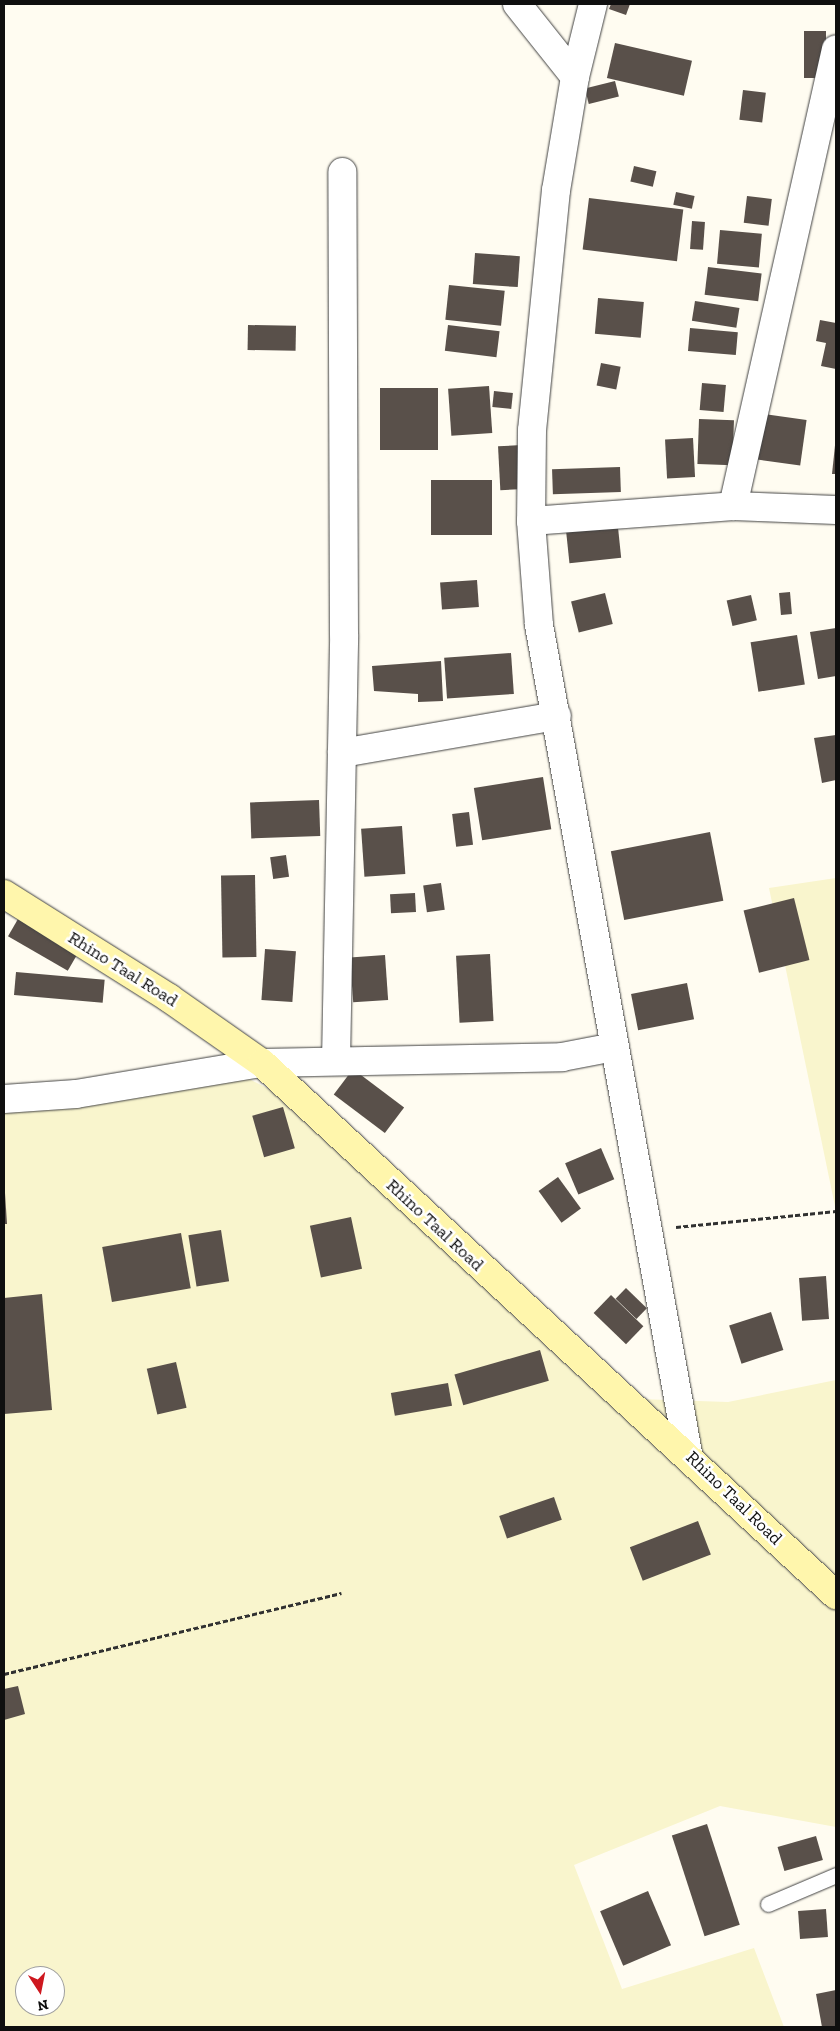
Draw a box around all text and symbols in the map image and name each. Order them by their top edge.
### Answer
street label: Rhino Taal Road [64,927,182,1011]
street label: Rhino Taal Road [382,1174,488,1276]
street label: Rhino Taal Road [681,1447,787,1549]
north arrow [15,1966,65,2016]
text: N [36,1996,50,2015]

